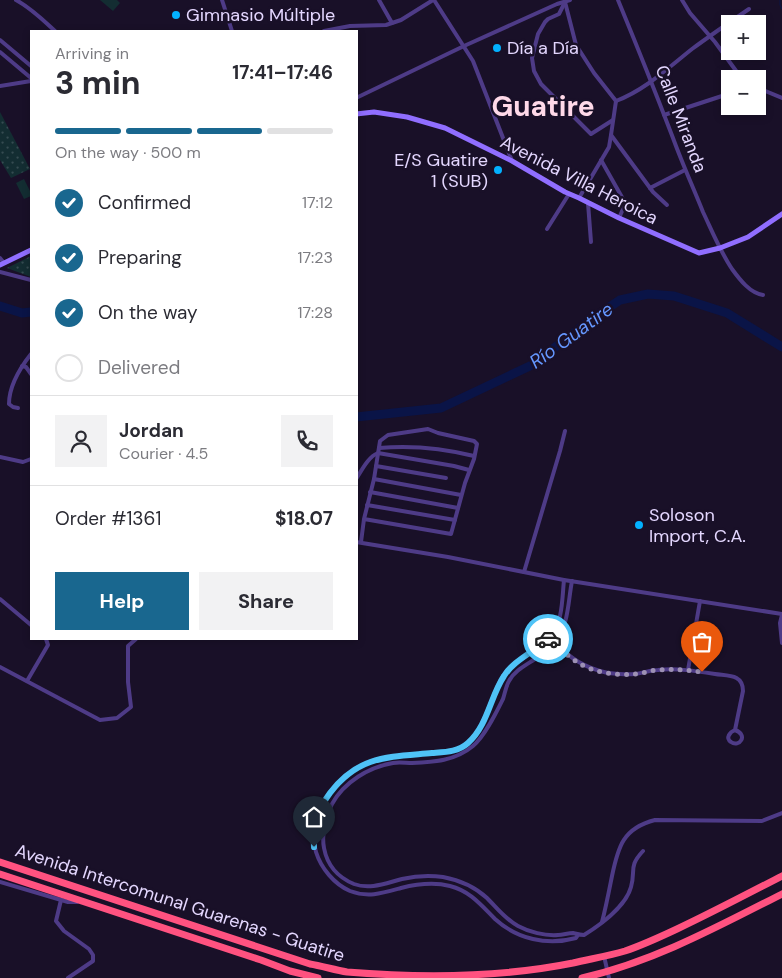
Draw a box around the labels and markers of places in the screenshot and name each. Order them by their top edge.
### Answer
place label: Gimnasio Múltiple [186,3,335,27]
marker: Gimnasio Múltiple [170,9,182,21]
place label: Día a Día [507,36,579,60]
marker: Día a Día [491,42,503,54]
place label: E/S Guatire 1 (SUB) [394,148,488,193]
marker: E/S Guatire 1 (SUB) [492,164,504,176]
place label: Soloson Import, C.A. [649,503,746,548]
marker: Soloson Import, C.A. [633,519,645,531]
pin [681,621,723,672]
pin [293,796,335,847]

